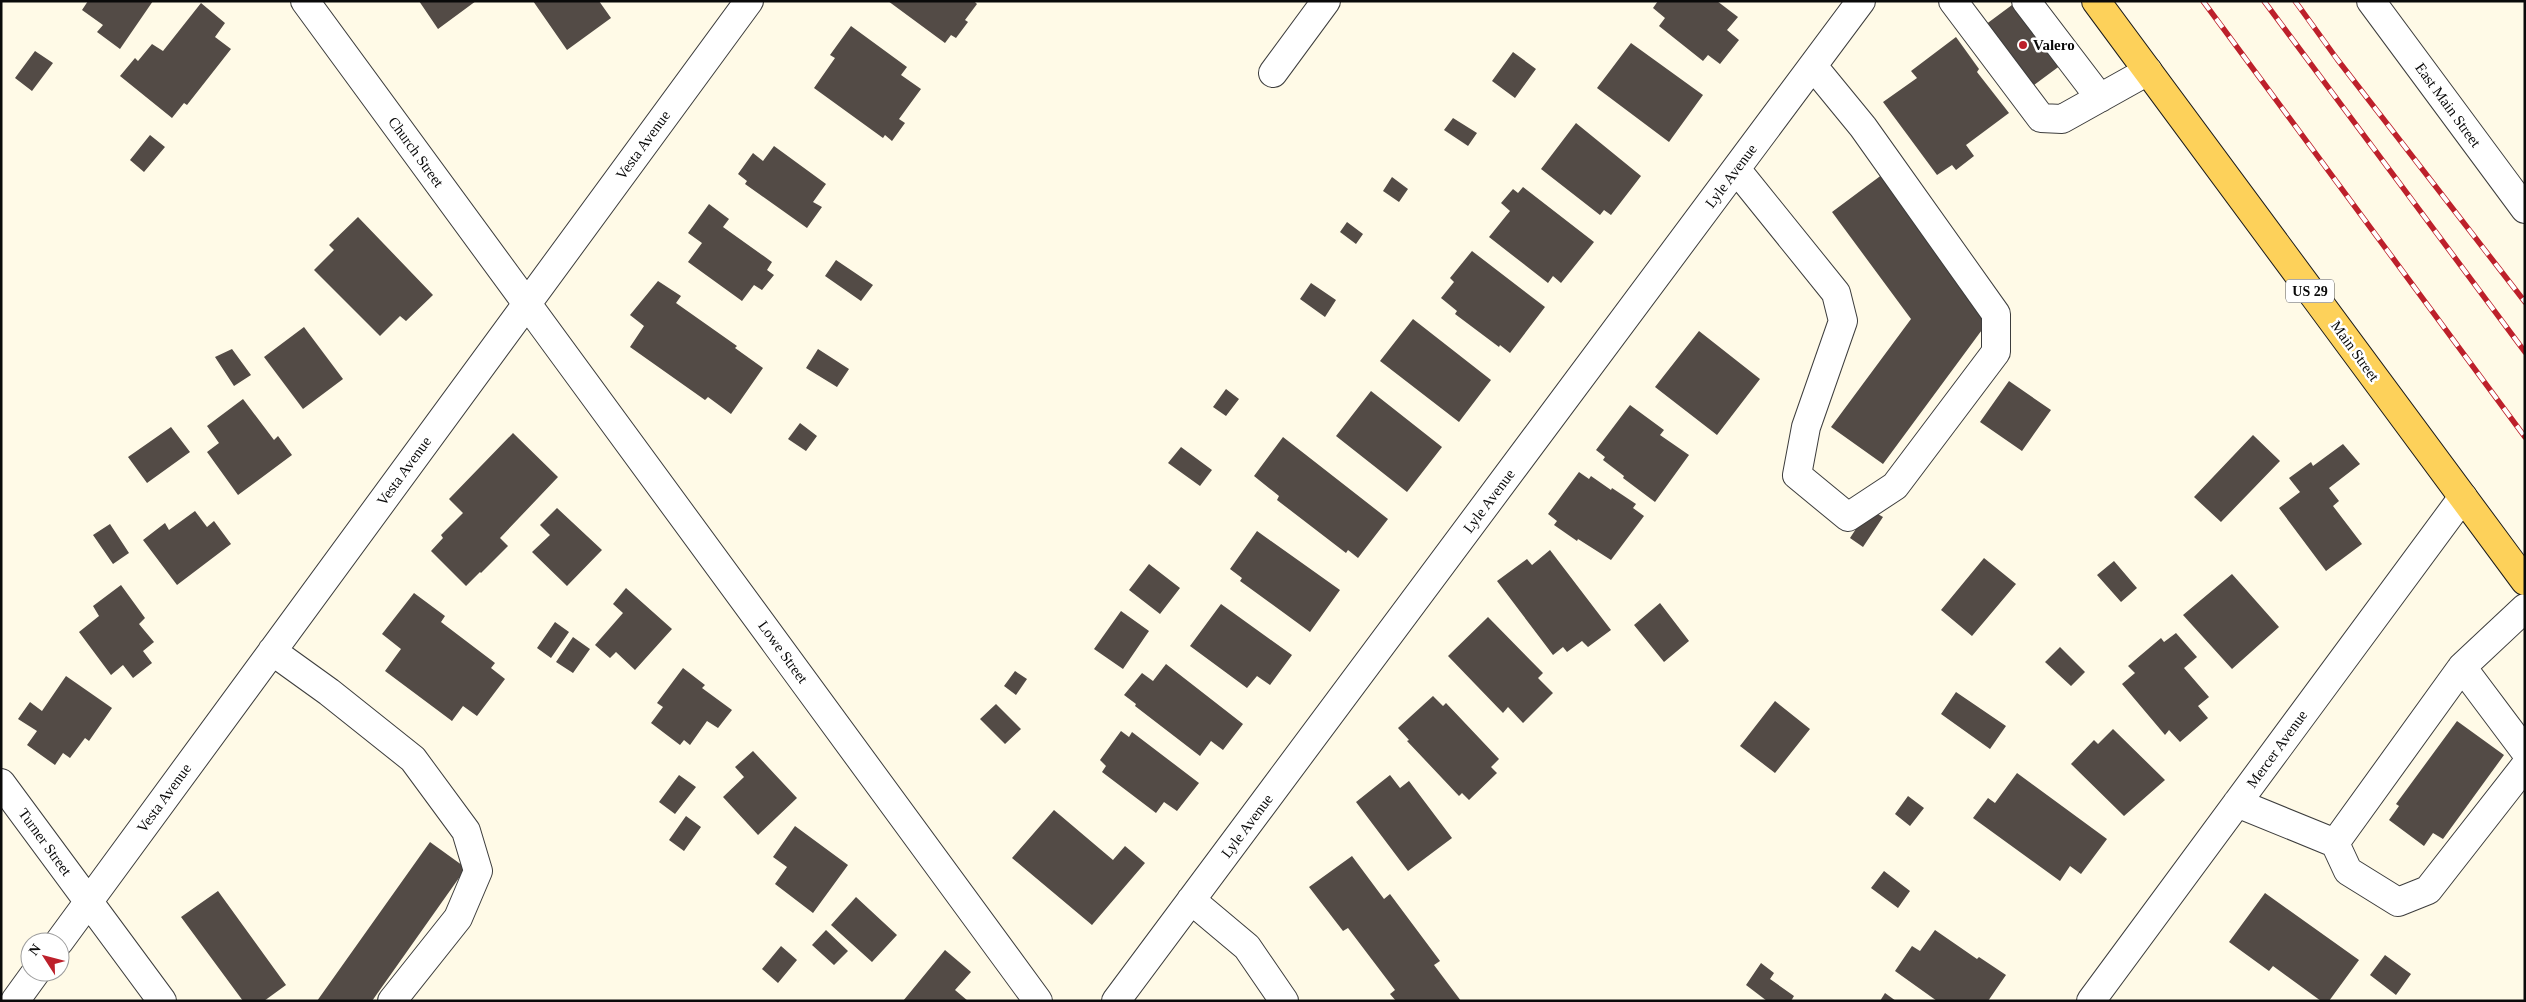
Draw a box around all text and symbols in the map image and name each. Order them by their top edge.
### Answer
place label: Valero [2033,37,2075,53]
marker: Valero [2017,39,2029,51]
street label: East Main Street [2412,60,2484,151]
street label: Vesta Avenue [613,107,673,182]
street label: Church Street [385,114,447,191]
street label: Lyle Avenue [1702,141,1760,211]
road number: US 29 [2286,280,2334,302]
street label: Main Street [2328,318,2383,385]
street label: Vesta Avenue [374,433,434,508]
street label: Lyle Avenue [1460,466,1518,536]
street label: Lowe Street [755,618,811,687]
street label: Mercer Avenue [2244,707,2311,791]
street label: Vesta Avenue [134,760,194,835]
street label: Lyle Avenue [1218,791,1276,861]
street label: Turner Street [15,805,75,879]
north arrow [20,932,70,982]
text: N [26,941,44,958]

